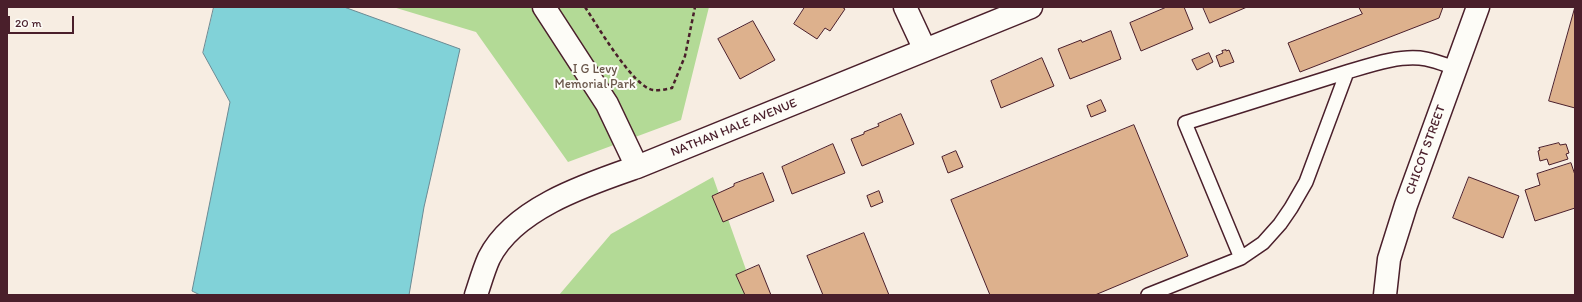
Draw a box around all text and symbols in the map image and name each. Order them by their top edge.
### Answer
scale bar [10,8,76,34]
text: 20 m [15,16,42,30]
park label: I G Levy Memorial Park [554,62,636,93]
street label: NATHAN HALE AVENUE [669,96,799,160]
street label: CHICOT STREET [1403,103,1449,197]

